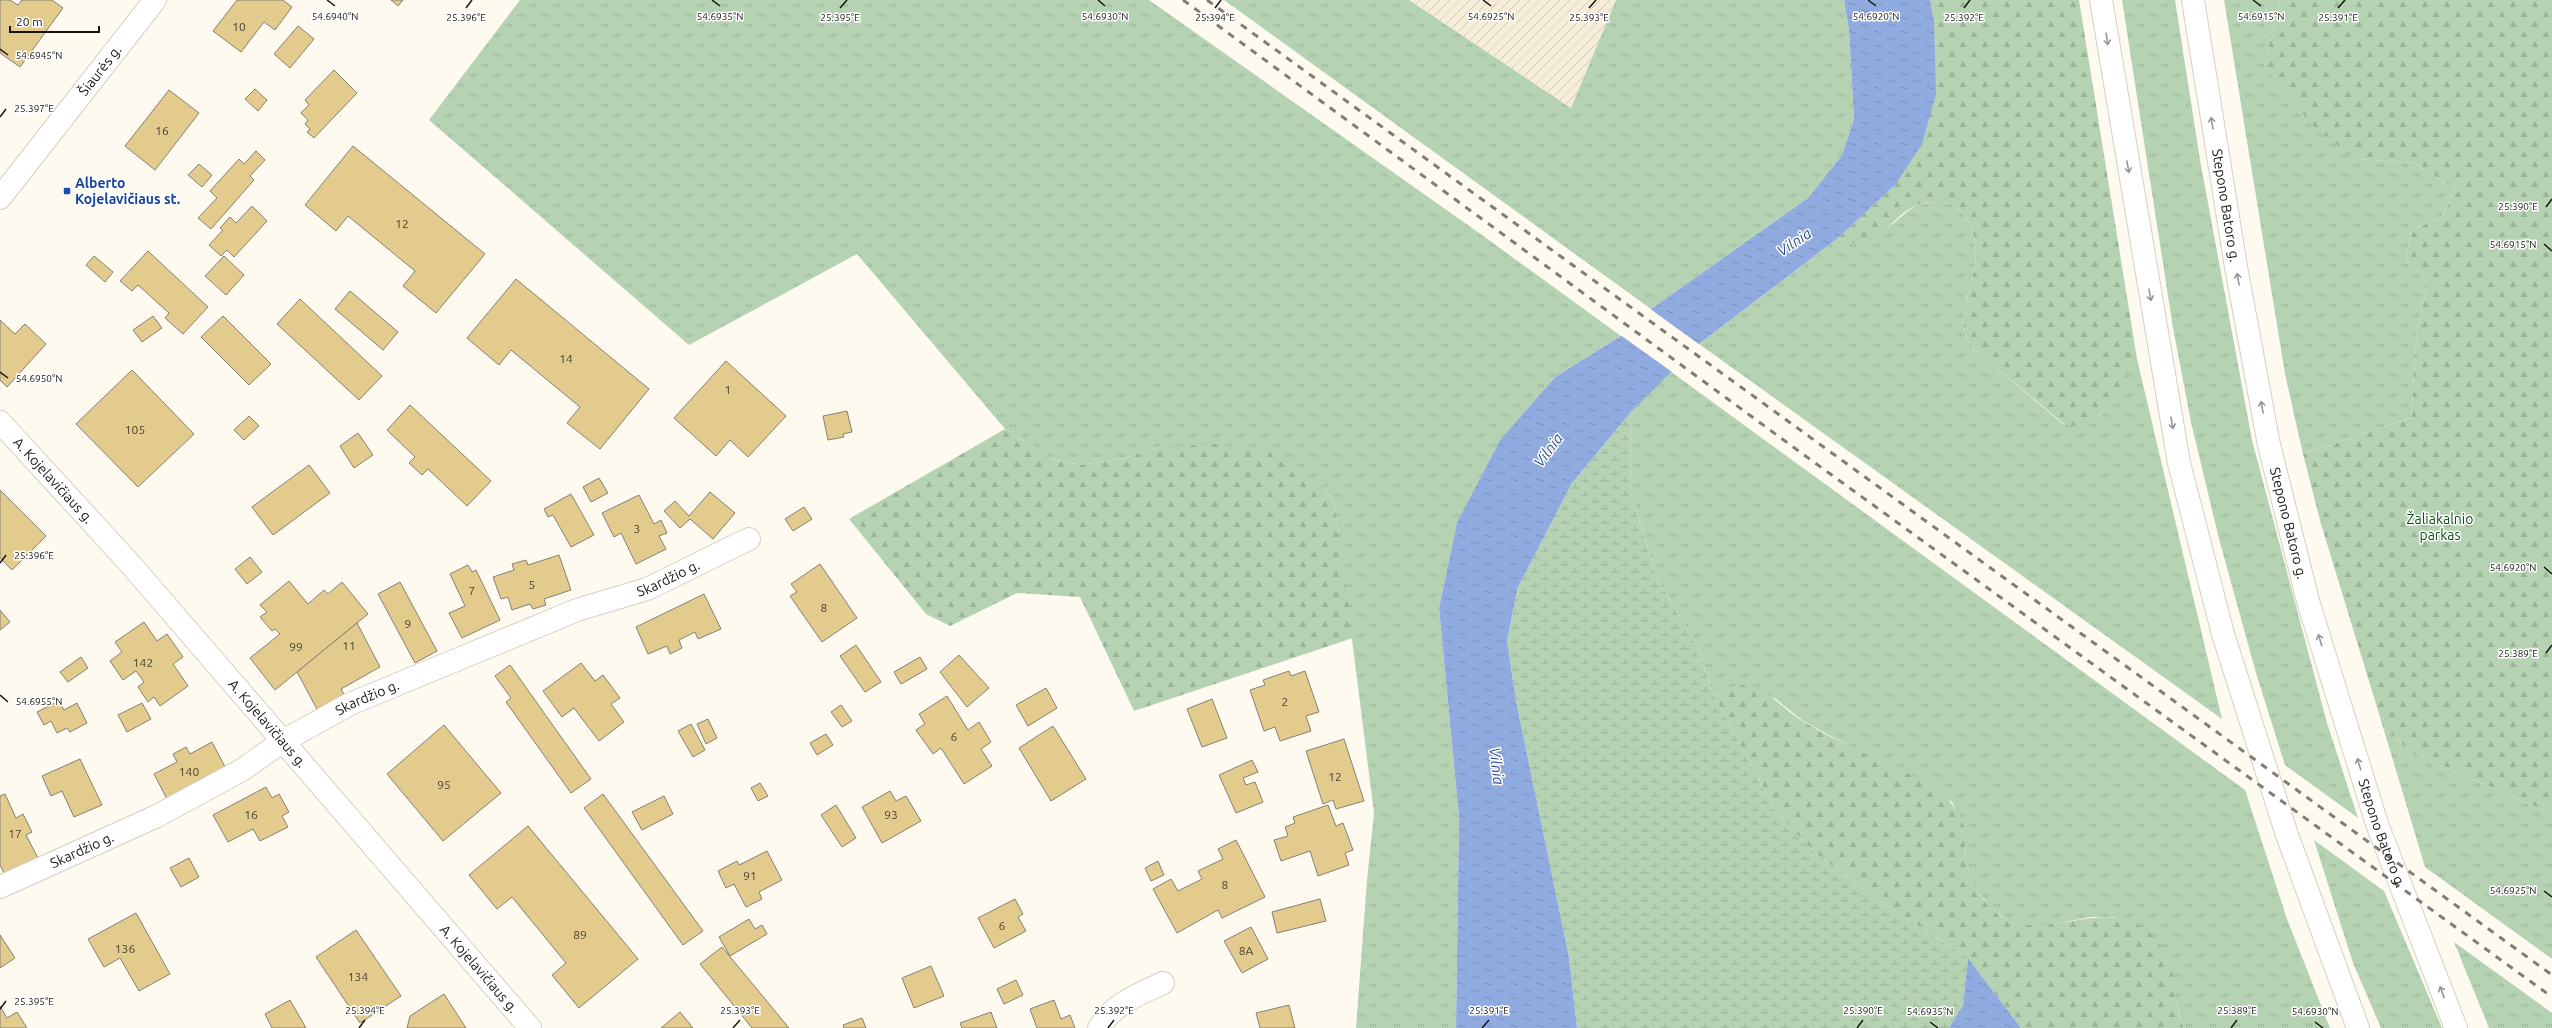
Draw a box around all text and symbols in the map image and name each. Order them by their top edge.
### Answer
scale bar [10,8,99,34]
text: 54.6940°N [312,11,358,22]
text: 54.6935°N [697,11,743,22]
text: 54.6930°N [1082,11,1128,22]
text: 54.6925°N [1468,11,1514,22]
text: 54.6920°N [1853,11,1899,22]
text: 54.6915°N [2238,11,2284,22]
text: 25.396°E [446,12,486,23]
text: 25.395°E [820,12,860,23]
text: 25.394°E [1195,12,1235,23]
text: 25.393°E [1569,12,1609,23]
text: 25.392°E [1944,12,1984,23]
text: 25.391°E [2318,12,2358,23]
text: 20 m [16,15,43,28]
house number: 10 [232,20,246,33]
one-way arrow [2103,32,2111,45]
street label: Šiaurės g. [74,42,125,99]
text: 54.6945°N [16,50,62,61]
text: 25.397°E [14,103,54,114]
one-way arrow [2208,117,2216,130]
house number: 16 [155,124,169,137]
street label: Stepono Batoro g. [2209,148,2243,263]
one-way arrow [2124,160,2132,173]
place label: Alberto Kojelavičiaus st. [75,175,180,207]
marker: Alberto Kojelavičiaus st. [62,186,72,196]
text: 25.390°E [2498,201,2538,212]
house number: 12 [395,217,409,230]
water label: Vilnia [1774,224,1814,260]
text: 54.6915°N [2490,239,2536,250]
one-way arrow [2234,273,2242,286]
one-way arrow [2146,288,2154,301]
house number: 14 [559,352,573,365]
text: 54.6950°N [16,373,62,384]
house number: 1 [725,383,731,396]
one-way arrow [2258,401,2266,414]
one-way arrow [2169,416,2177,429]
house number: 105 [125,423,145,436]
water label: Vilnia [1530,430,1566,470]
street label: A. Kojelavičiaus g. [10,434,97,527]
street label: Stepono Batoro g. [2267,466,2310,581]
park label: Žaliakalnio parkas [2407,510,2473,543]
house number: 3 [634,522,640,535]
text: 25.396°E [14,550,54,561]
street label: Skardžio g. [635,557,702,600]
text: 54.6920°N [2490,562,2536,573]
house number: 5 [529,578,535,591]
house number: 7 [469,584,475,597]
house number: 8 [821,601,828,614]
house number: 9 [405,617,411,630]
one-way arrow [2316,634,2323,647]
house number: 11 [342,639,356,652]
house number: 99 [289,640,303,653]
text: 25.389°E [2498,648,2538,659]
house number: 142 [133,656,153,669]
street label: A. Kojelavičiaus g. [225,676,310,771]
street label: Skardžio g. [332,677,401,719]
house number: 2 [1282,695,1288,708]
text: 54.6955°N [16,696,62,707]
house number: 6 [951,730,958,743]
water label: Vilnia [1486,746,1508,786]
one-way arrow [2355,758,2362,771]
house number: 140 [179,765,199,778]
house number: 12 [1328,770,1342,783]
street label: Stepono Batoro g. [2355,777,2409,890]
house number: 95 [437,778,451,791]
house number: 16 [244,808,258,821]
house number: 93 [884,808,898,821]
house number: 17 [8,827,22,840]
street label: Skardžio g. [48,829,116,871]
house number: 91 [743,869,757,882]
house number: 8 [1222,878,1229,891]
text: 54.6925°N [2490,885,2536,896]
house number: 6 [999,919,1006,932]
street label: A. Kojelavičiaus g. [437,922,521,1016]
house number: 89 [573,928,587,941]
house number: 136 [115,942,135,955]
house number: 8A [1239,944,1253,957]
house number: 134 [348,970,368,983]
one-way arrow [2437,986,2445,998]
text: 25.395°E [14,996,54,1007]
text: 25.394°E [345,1005,385,1016]
text: 25.393°E [720,1005,760,1016]
text: 25.392°E [1094,1005,1134,1016]
text: 25.391°E [1469,1005,1509,1016]
text: 25.390°E [1843,1005,1883,1016]
text: 25.389°E [2217,1005,2257,1016]
text: 54.6935°N [1907,1006,1953,1017]
text: 54.6930°N [2292,1006,2338,1017]

